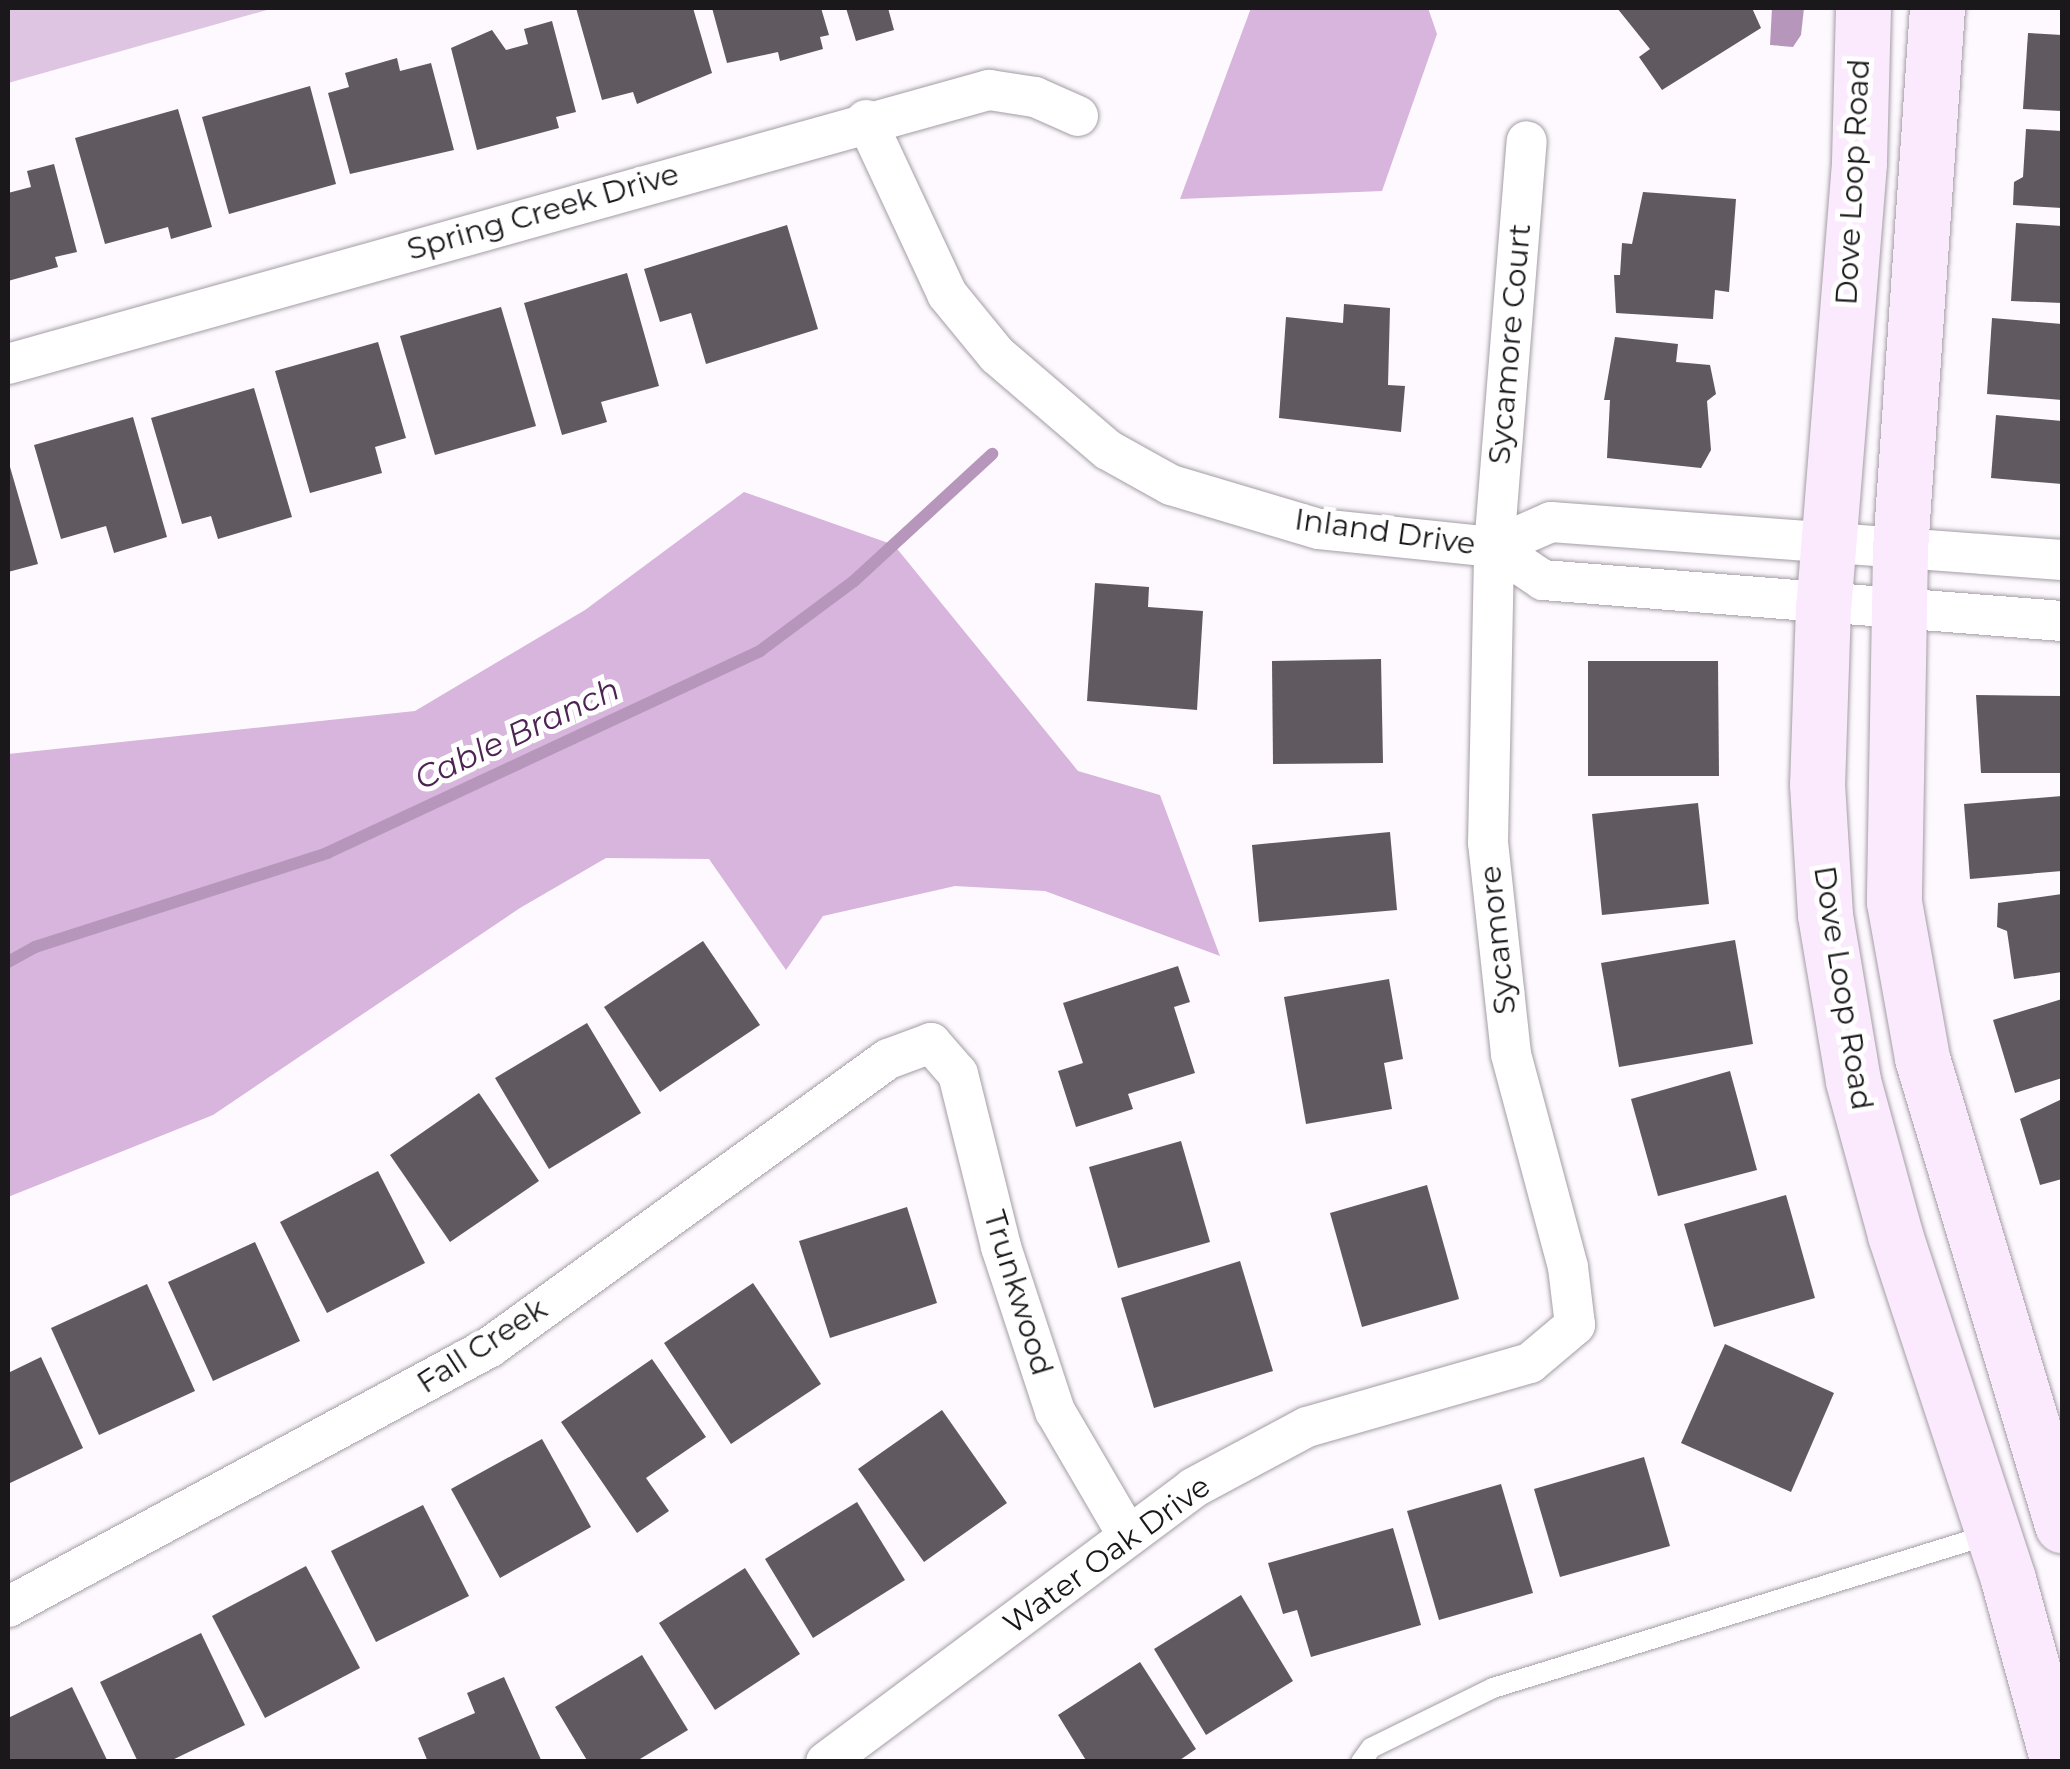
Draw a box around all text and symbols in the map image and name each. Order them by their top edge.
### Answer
street label: Dove Loop Road [1829,58,1877,306]
street label: Spring Creek Drive [403,156,683,268]
street label: Sycamore Court [1482,222,1538,466]
street label: Inland Drive [1292,501,1478,563]
water label: Cable Branch [409,670,625,798]
street label: Dove Loop Road [1806,863,1880,1113]
street label: Sycamore [1472,864,1524,1016]
street label: Trunkwood [976,1206,1060,1380]
street label: Fall Creek [410,1291,554,1401]
street label: Water Oak Drive [997,1468,1217,1642]

